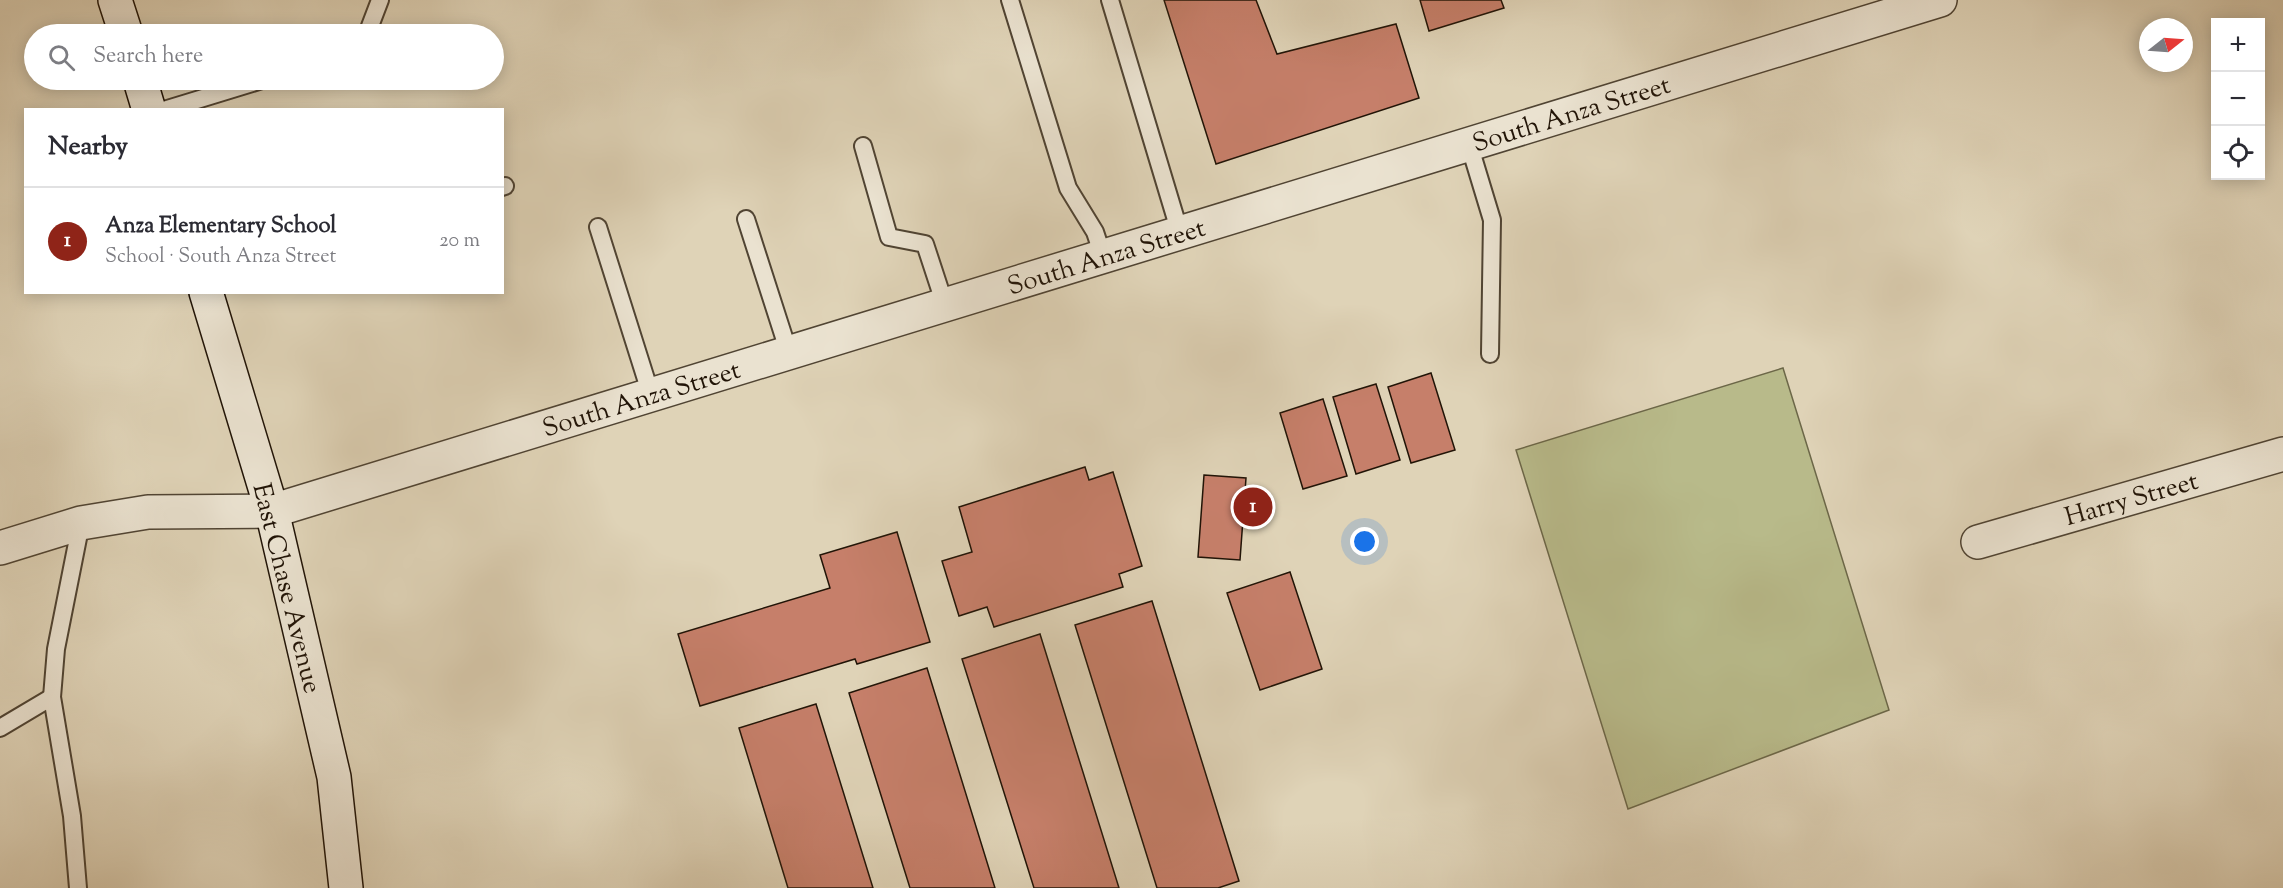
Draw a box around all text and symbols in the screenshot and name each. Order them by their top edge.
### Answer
north arrow [2139,18,2193,72]
map controls [2211,18,2265,180]
button: + [2211,18,2265,72]
search box [24,24,504,90]
icon: search [45,41,78,74]
text: Search here [93,41,203,73]
street label: South Anza Street [1468,68,1675,163]
button: − [2211,72,2265,126]
button: locate [2211,126,2265,180]
text: Nearby [48,129,128,166]
text: Anza Elementary School [105,211,336,243]
street label: South Anza Street [1003,211,1210,306]
text: 1 [64,227,71,256]
text: 20 m [439,227,480,256]
text: School · South Anza Street [105,243,336,272]
street label: South Anza Street [538,353,745,448]
street label: Harry Street [2061,464,2203,537]
street label: East Chase Avenue [242,480,330,698]
pin: 1 [1234,484,1272,530]
your location [1350,527,1379,556]

